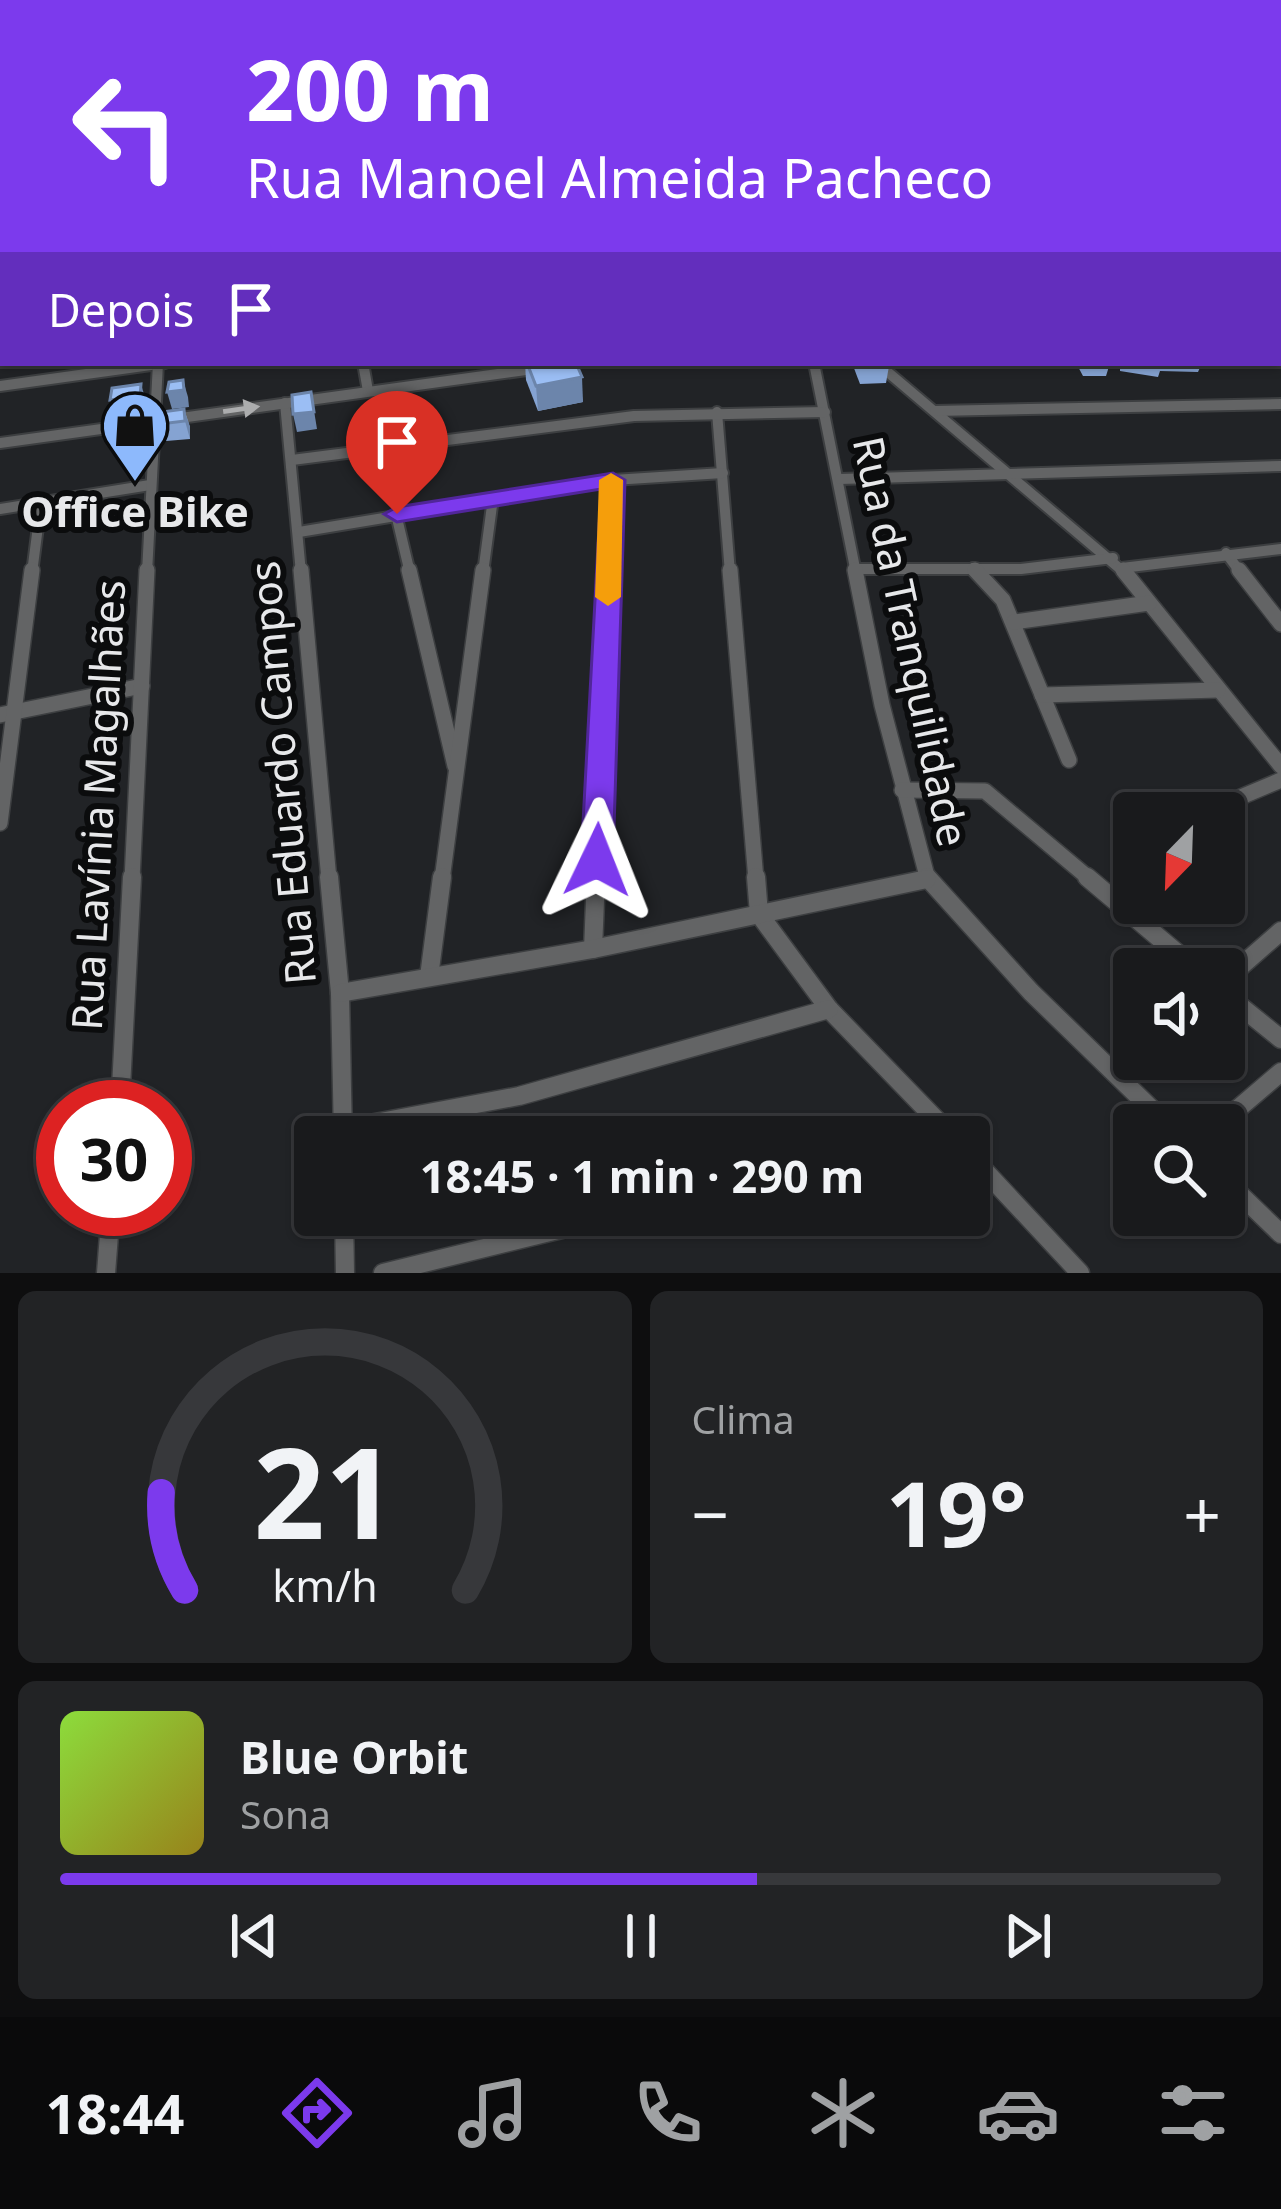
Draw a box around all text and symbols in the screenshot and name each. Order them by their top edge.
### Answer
text: 200 m [246,31,494,146]
icon: left [48,48,204,204]
text: Rua Manoel Almeida Pacheco [246,140,993,214]
icon: arrive [218,276,284,342]
text: Depois [48,279,194,340]
shop icon: Office Bike [100,390,170,484]
pin [346,391,448,514]
one-way arrow [222,399,260,418]
icon: arrive [364,409,430,475]
street label: Rua da Tranquilidade [841,431,983,851]
place label: Office Bike [21,482,249,539]
street label: Rua Eduardo Campos [234,559,328,987]
street label: Rua Lavínia Magalhães [57,578,137,1032]
north arrow [1113,792,1245,924]
map controls [1113,792,1245,1236]
position arrow [534,797,660,923]
button: sound [1113,948,1245,1080]
speed limit sign: 30 [36,1080,192,1236]
button: search [1113,1104,1245,1236]
text: 18:45 · 1 min · 290 m [420,1145,864,1206]
text: Clima [692,1392,795,1445]
text: 21 [253,1406,396,1576]
text: 19° [886,1451,1027,1573]
text: − [692,1468,729,1558]
text: + [1183,1468,1221,1558]
text: km/h [272,1556,377,1615]
text: Blue Orbit [240,1726,468,1787]
text: Sona [240,1787,331,1840]
icon: previous [221,1903,287,1969]
icon: pause [608,1903,674,1969]
icon: next [995,1903,1061,1969]
icon: directions [275,2071,359,2155]
icon: music [451,2071,535,2155]
icon: phone [626,2071,710,2155]
icon: climate [801,2071,885,2155]
icon: car [976,2071,1060,2155]
icon: filters [1151,2071,1235,2155]
text: 18:44 [46,2076,184,2150]

